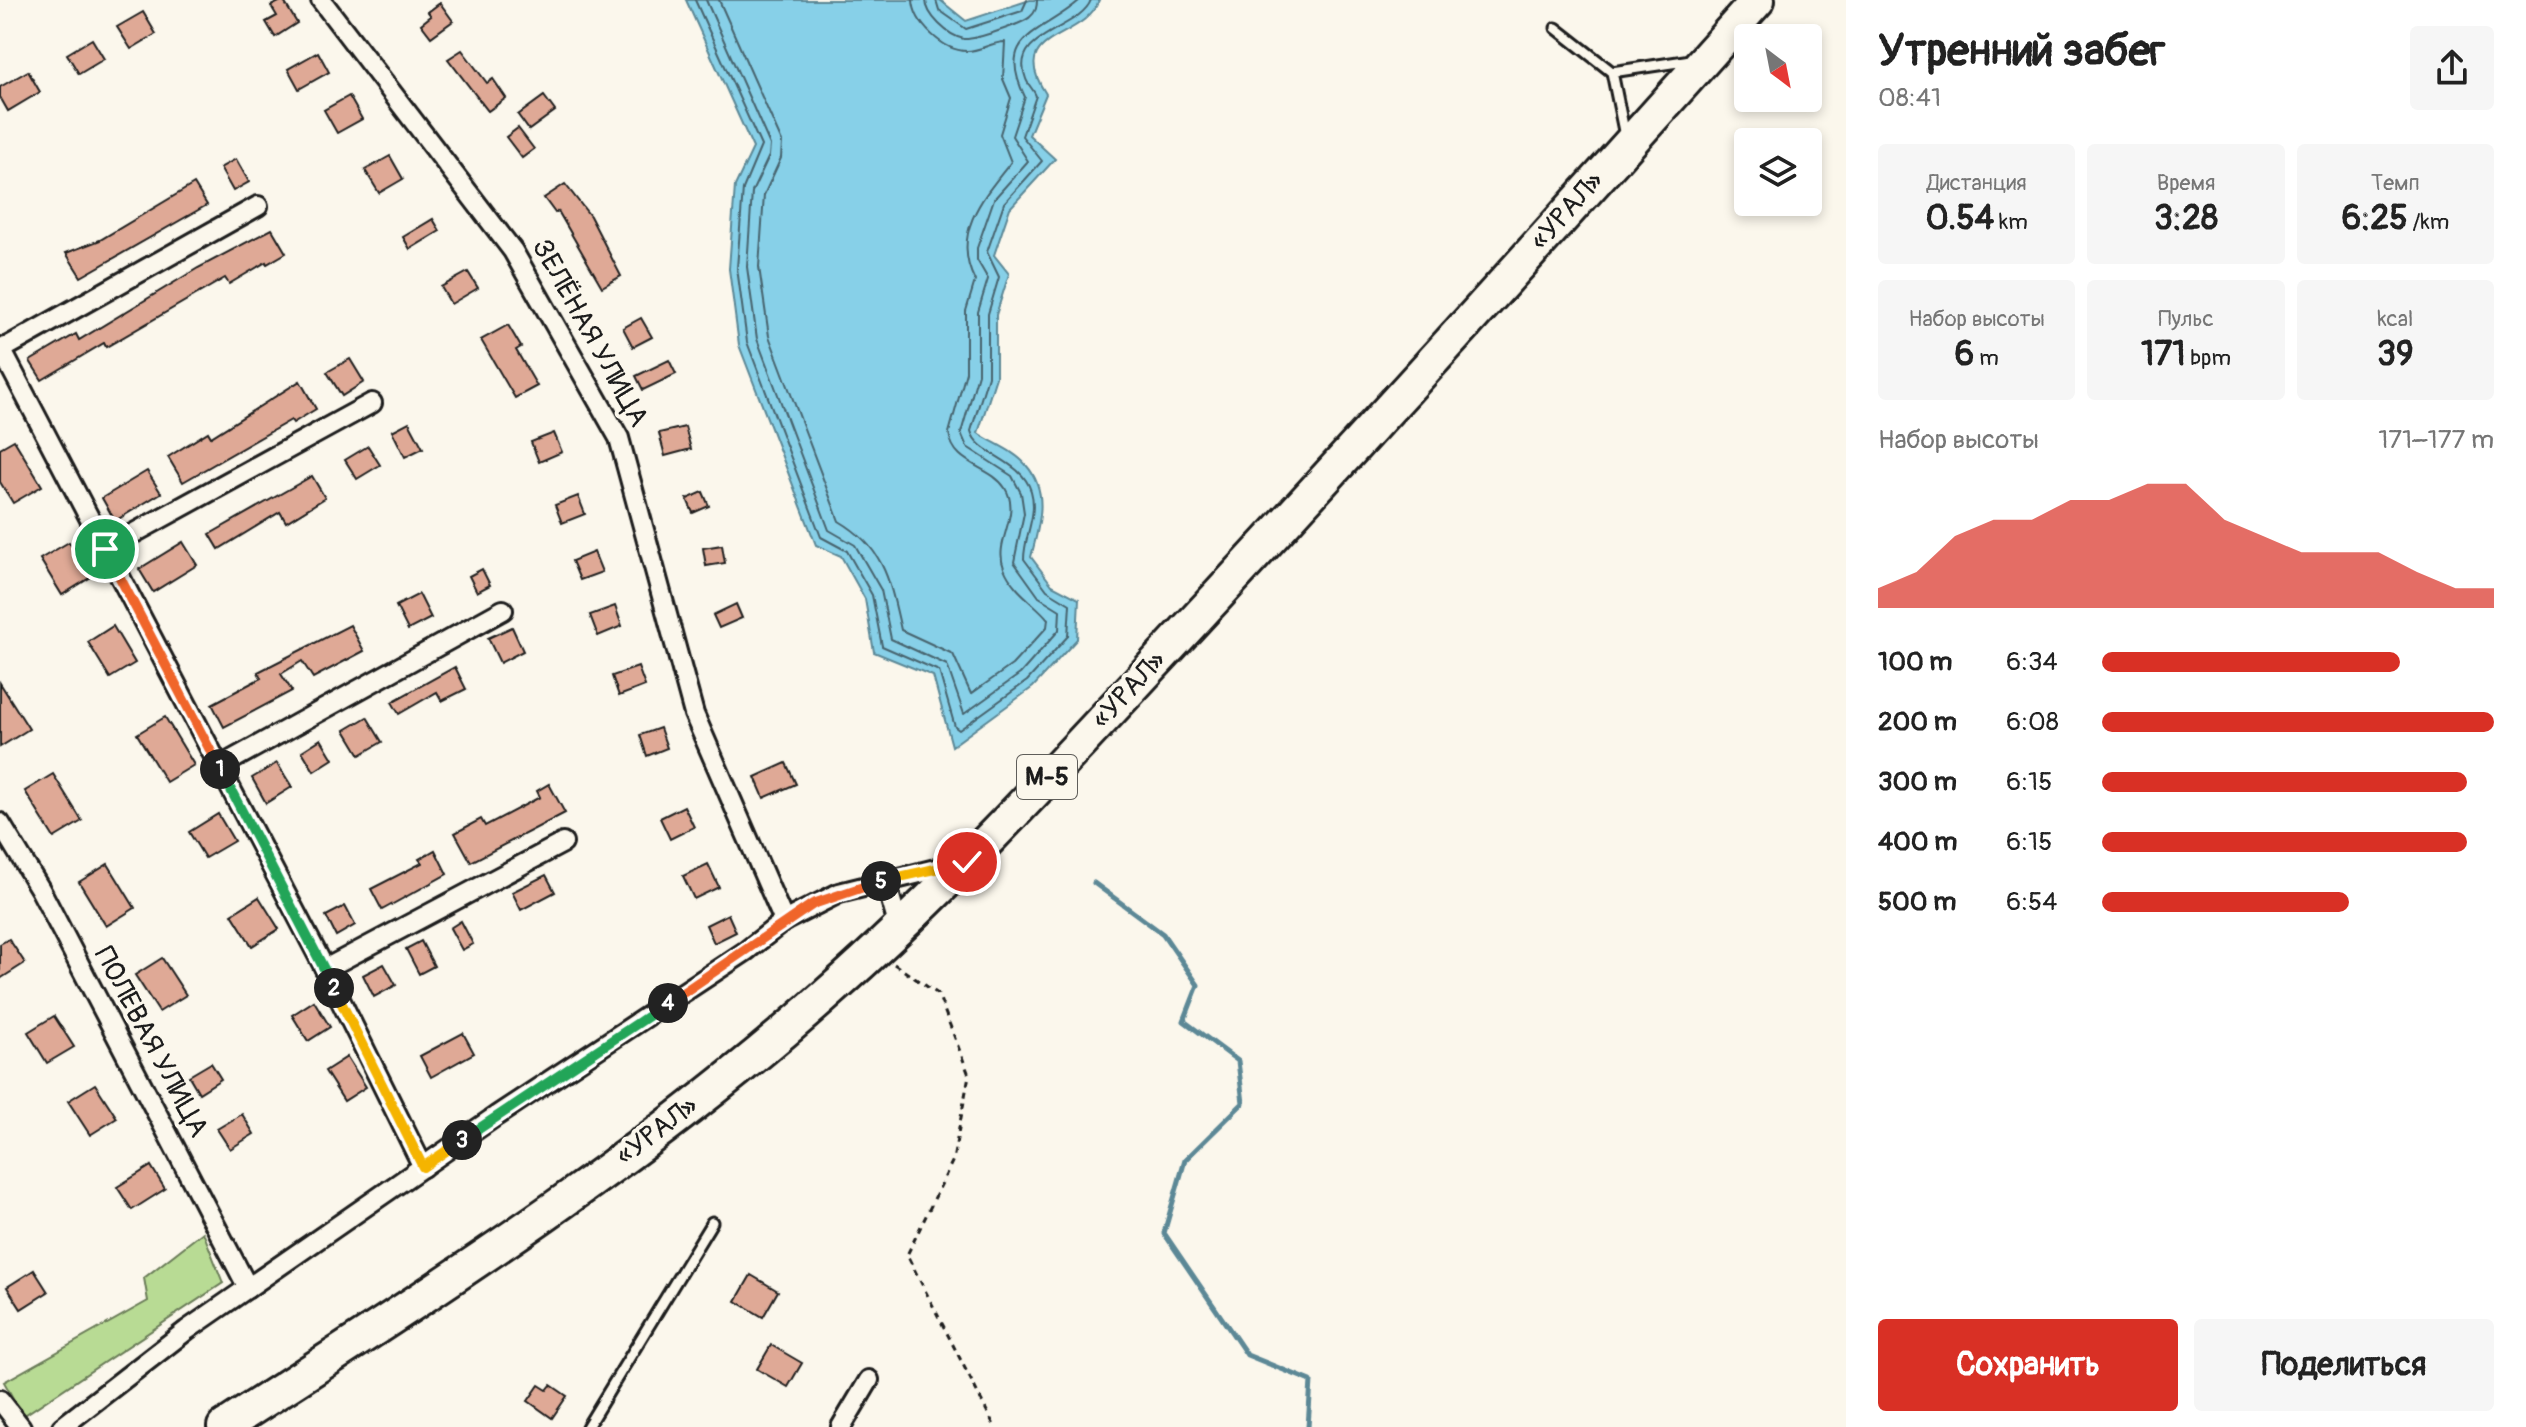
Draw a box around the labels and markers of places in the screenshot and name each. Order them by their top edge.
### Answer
pin [71,515,139,583]
pin: 1 [200,749,240,789]
pin [933,828,1001,896]
pin: 5 [861,861,901,901]
pin: 2 [314,968,354,1008]
pin: 4 [648,983,688,1023]
pin: 3 [442,1120,482,1160]

